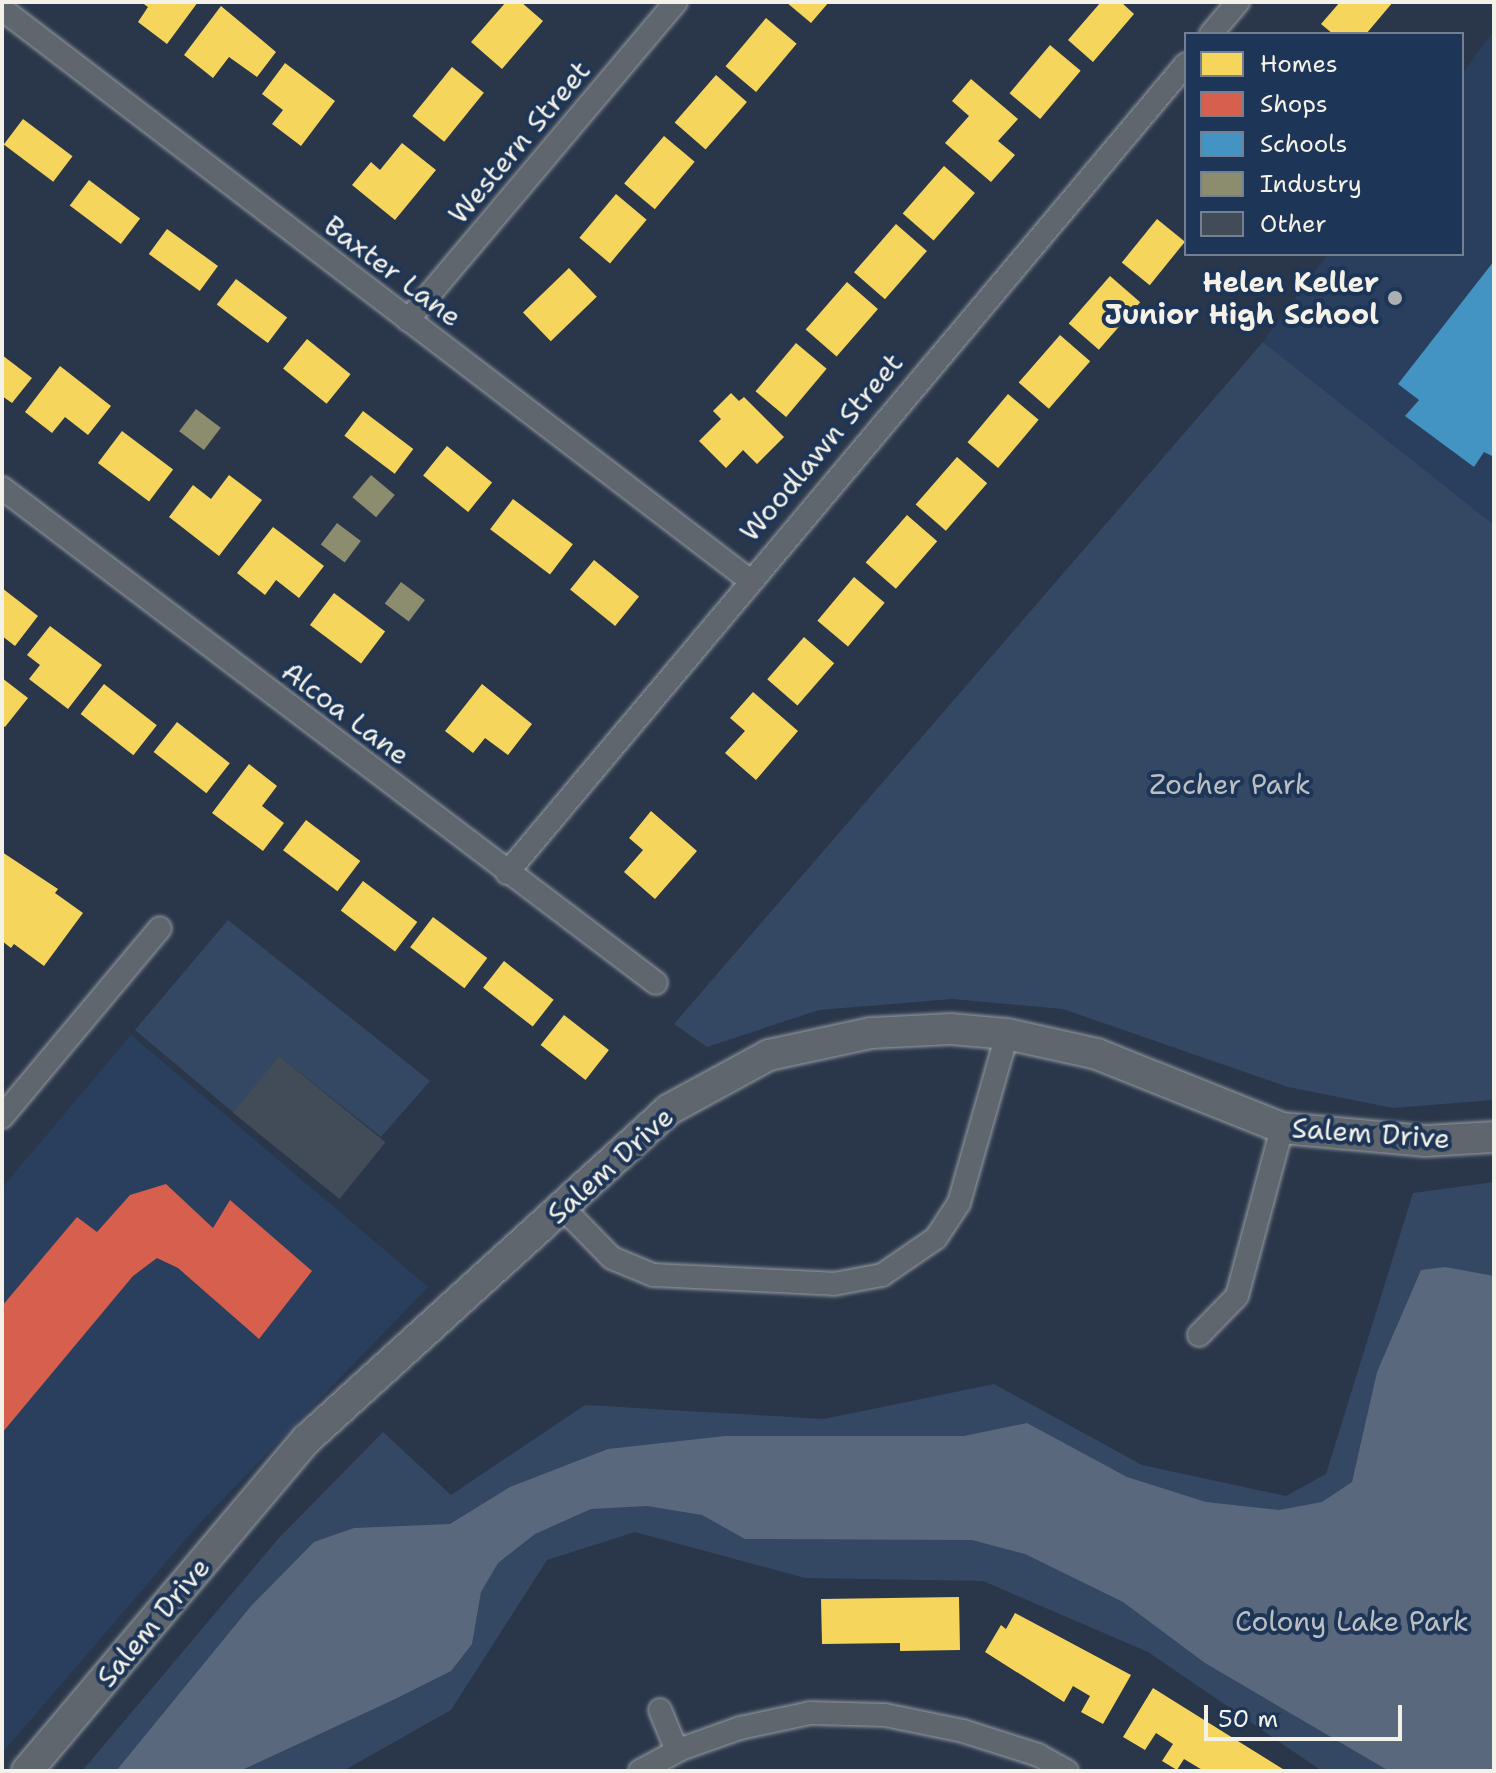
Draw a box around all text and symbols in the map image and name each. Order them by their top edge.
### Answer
legend [1184,32,1464,256]
text: Homes [1260,48,1338,80]
street label: Western Street [441,54,597,230]
text: Shops [1260,88,1328,120]
text: Schools [1260,128,1347,160]
text: Industry [1260,168,1362,200]
street label: Baxter Lane [318,208,468,334]
text: Other [1260,208,1327,240]
place label: Helen Keller Junior High School [1104,265,1379,331]
marker: Helen Keller Junior High School [1386,289,1404,307]
street label: Woodlawn Street [732,346,910,548]
street label: Alcoa Lane [276,654,416,772]
park label: Zocher Park [1149,767,1311,801]
street label: Salem Drive [540,1099,680,1231]
street label: Salem Drive [1291,1111,1451,1155]
street label: Salem Drive [89,1550,217,1694]
park label: Colony Lake Park [1235,1604,1469,1638]
scale bar [1208,1689,1406,1739]
text: 50 m [1218,1703,1278,1735]

